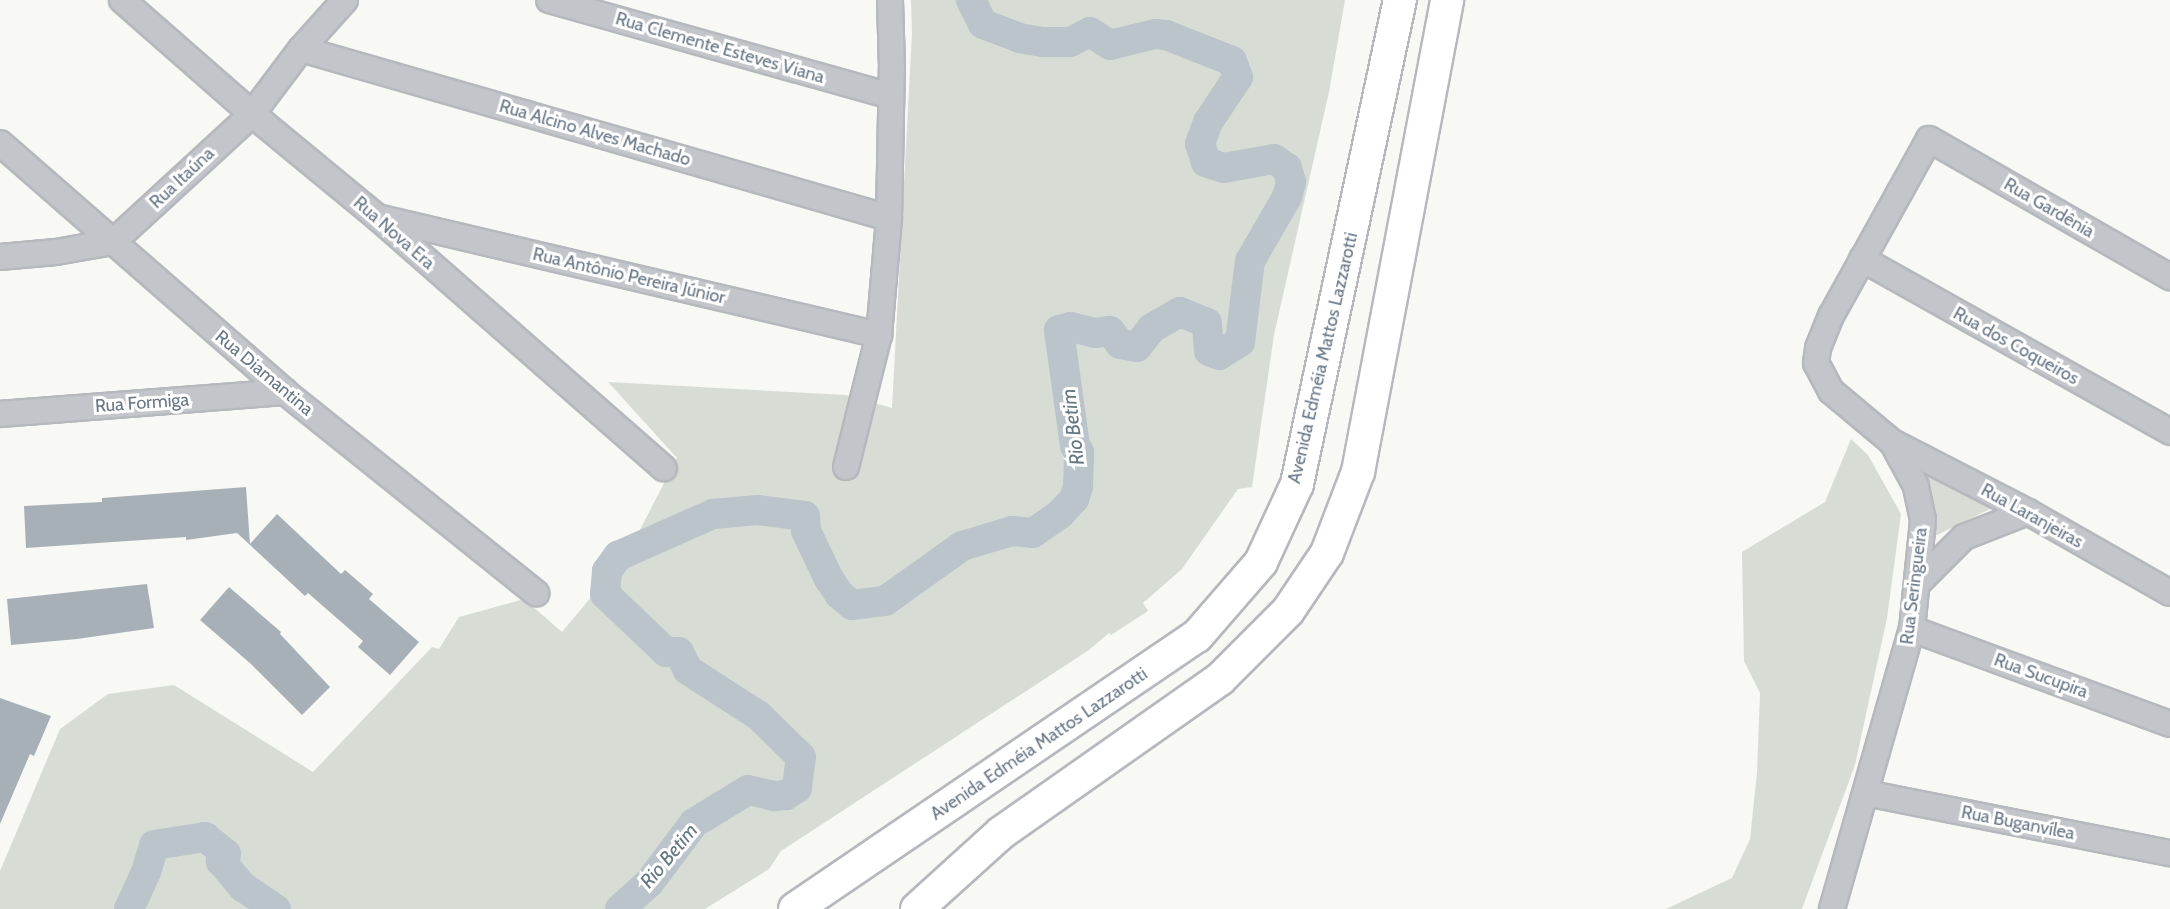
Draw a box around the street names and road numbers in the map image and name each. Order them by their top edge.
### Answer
street label: Rua Clemente Esteves Viana [613,8,827,88]
street label: Rua Alcino Alves Machado [497,95,693,171]
street label: Rua Itaúna [145,143,219,213]
street label: Rua Gardênia [2000,173,2098,243]
street label: Rua Nova Era [349,192,439,274]
street label: Avenida Edméia Mattos Lazzarotti [1284,230,1362,486]
street label: Rua Antônio Pereira Júnior [531,243,727,309]
street label: Rua dos Coqueiros [1949,303,2083,389]
street label: Rua Diamantina [211,326,317,420]
street label: Rua Formiga [94,389,190,417]
street label: Rua Laranjeiras [1977,479,2087,553]
street label: Rua Seringueira [1896,526,1932,646]
street label: Rua Sucupira [1991,649,2091,703]
street label: Avenida Edméia Mattos Lazzarotti [926,663,1152,825]
street label: Rua Buganvílea [1960,801,2076,845]

